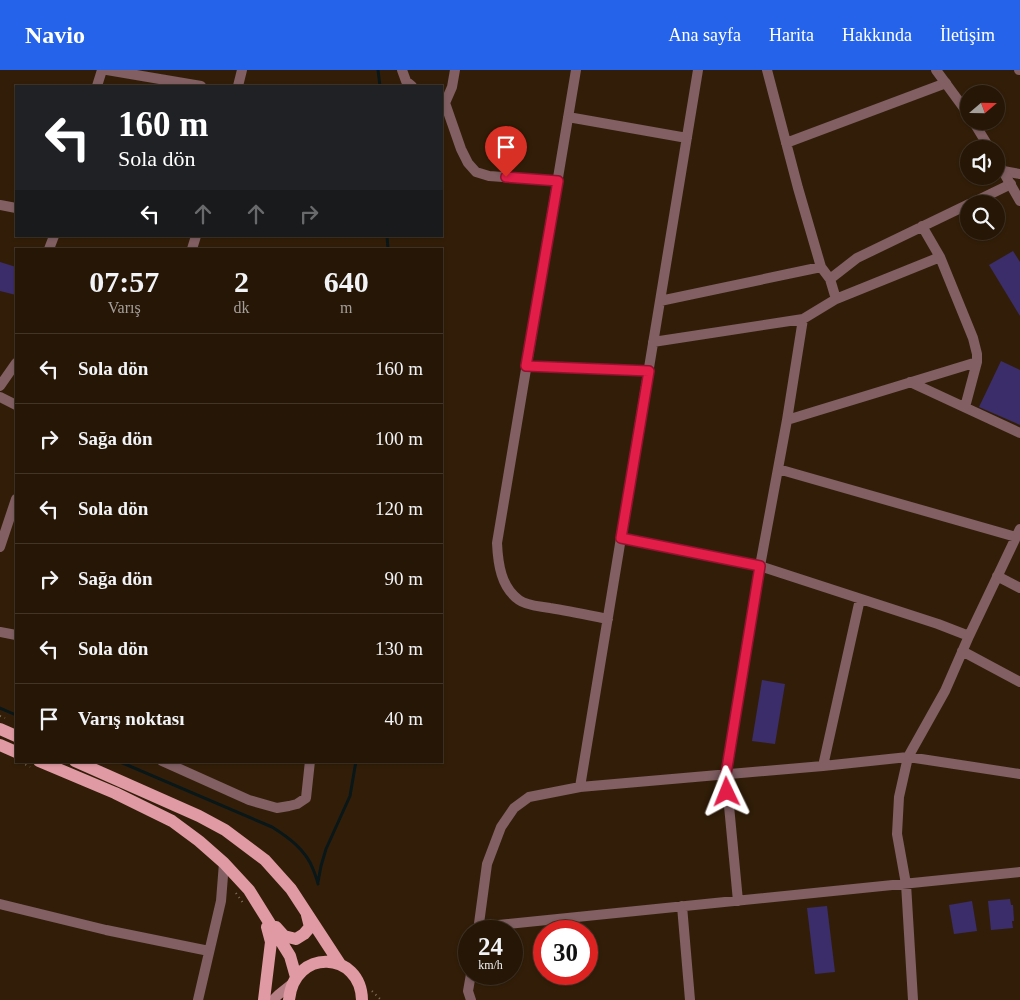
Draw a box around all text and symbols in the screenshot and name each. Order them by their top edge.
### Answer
text: Navio [25,22,85,48]
text: Ana sayfa [669,25,741,45]
text: Harita [769,25,814,45]
text: Hakkında [842,25,912,45]
text: İletişim [940,25,995,45]
north arrow [960,85,1005,130]
map controls [960,85,1005,240]
icon: left [35,105,100,170]
text: 160 m [118,105,208,144]
pin [485,126,527,177]
icon: arrive [492,133,520,161]
button: sound [960,140,1005,185]
text: Sola dön [118,146,196,171]
button: search [960,195,1005,240]
icon: left [136,200,164,228]
icon: ahead [189,200,217,228]
icon: ahead [242,200,270,228]
icon: right [295,200,323,228]
text: 07:57 [89,265,159,298]
text: 2 [234,265,249,298]
text: 640 [324,265,369,298]
text: Varış [108,299,141,316]
text: dk [234,299,250,316]
text: m [340,299,352,316]
icon: left [35,355,63,383]
text: Sola dön [78,358,148,379]
text: 160 m [375,358,423,379]
icon: right [35,425,63,453]
text: Sağa dön [78,428,152,449]
text: 100 m [375,428,423,449]
icon: left [35,495,63,523]
text: Sola dön [78,498,148,519]
text: 120 m [375,498,423,519]
icon: right [35,565,63,593]
text: Sağa dön [78,568,152,589]
text: 90 m [384,568,423,589]
icon: left [35,635,63,663]
text: Sola dön [78,638,148,659]
text: 130 m [375,638,423,659]
icon: arrive [35,705,63,733]
text: Varış noktası [78,708,184,729]
text: 40 m [384,708,423,729]
position arrow [700,765,752,817]
speed limit sign: 30 [533,920,598,985]
text: 24 [478,933,503,960]
text: km/h [478,958,503,972]

